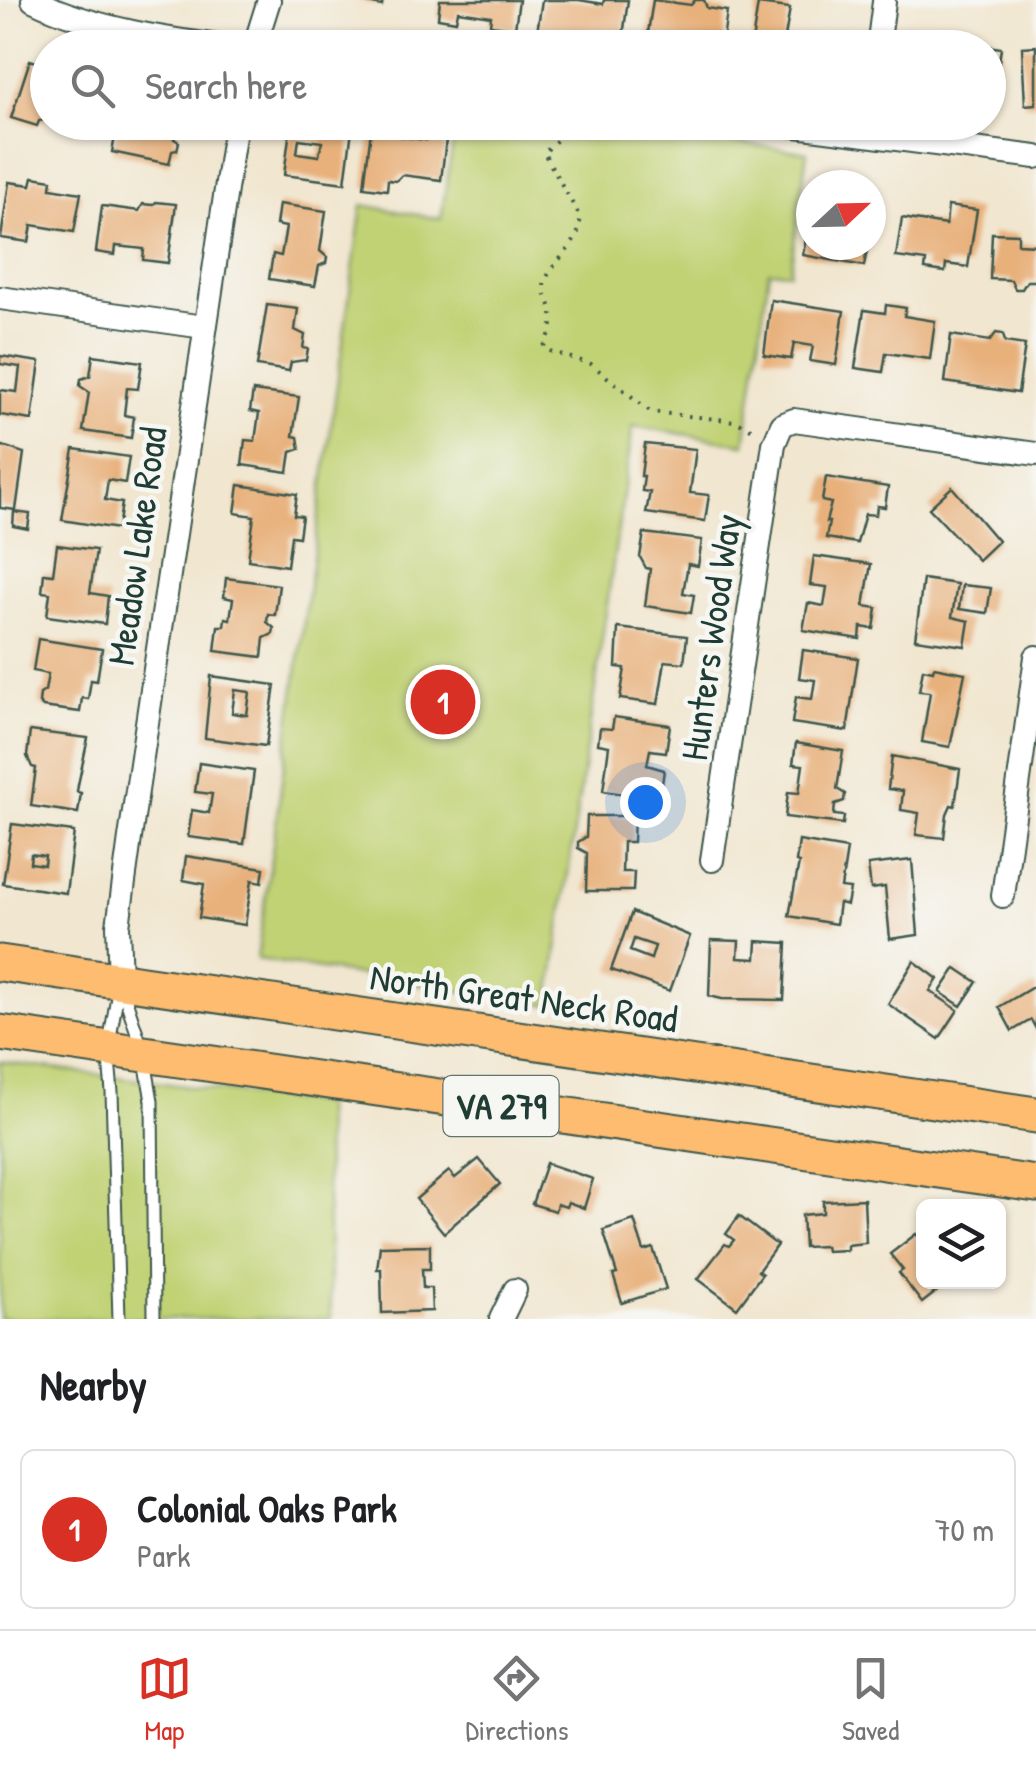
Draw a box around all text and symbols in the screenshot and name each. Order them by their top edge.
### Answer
search box [30,30,1006,140]
icon: search [65,58,120,113]
text: Search here [145,59,307,111]
north arrow [796,170,886,260]
street label: Meadow Lake Road [94,423,178,668]
street label: Hunters Wood Way [667,510,753,764]
pin: 1 [410,664,476,740]
your location [620,777,671,828]
street label: North Great Neck Road [367,950,681,1044]
road number: VA 279 [444,1076,558,1136]
map controls [916,1199,1006,1289]
button: layers [916,1199,1006,1289]
text: Nearby [40,1356,147,1413]
text: Colonial Oaks Park [137,1482,397,1534]
text: 1 [69,1508,80,1551]
text: 70 m [935,1508,994,1551]
text: Park [137,1534,191,1577]
tab: Map [137,1651,192,1749]
tab: Directions [465,1651,568,1749]
tab: Saved [842,1651,899,1749]

